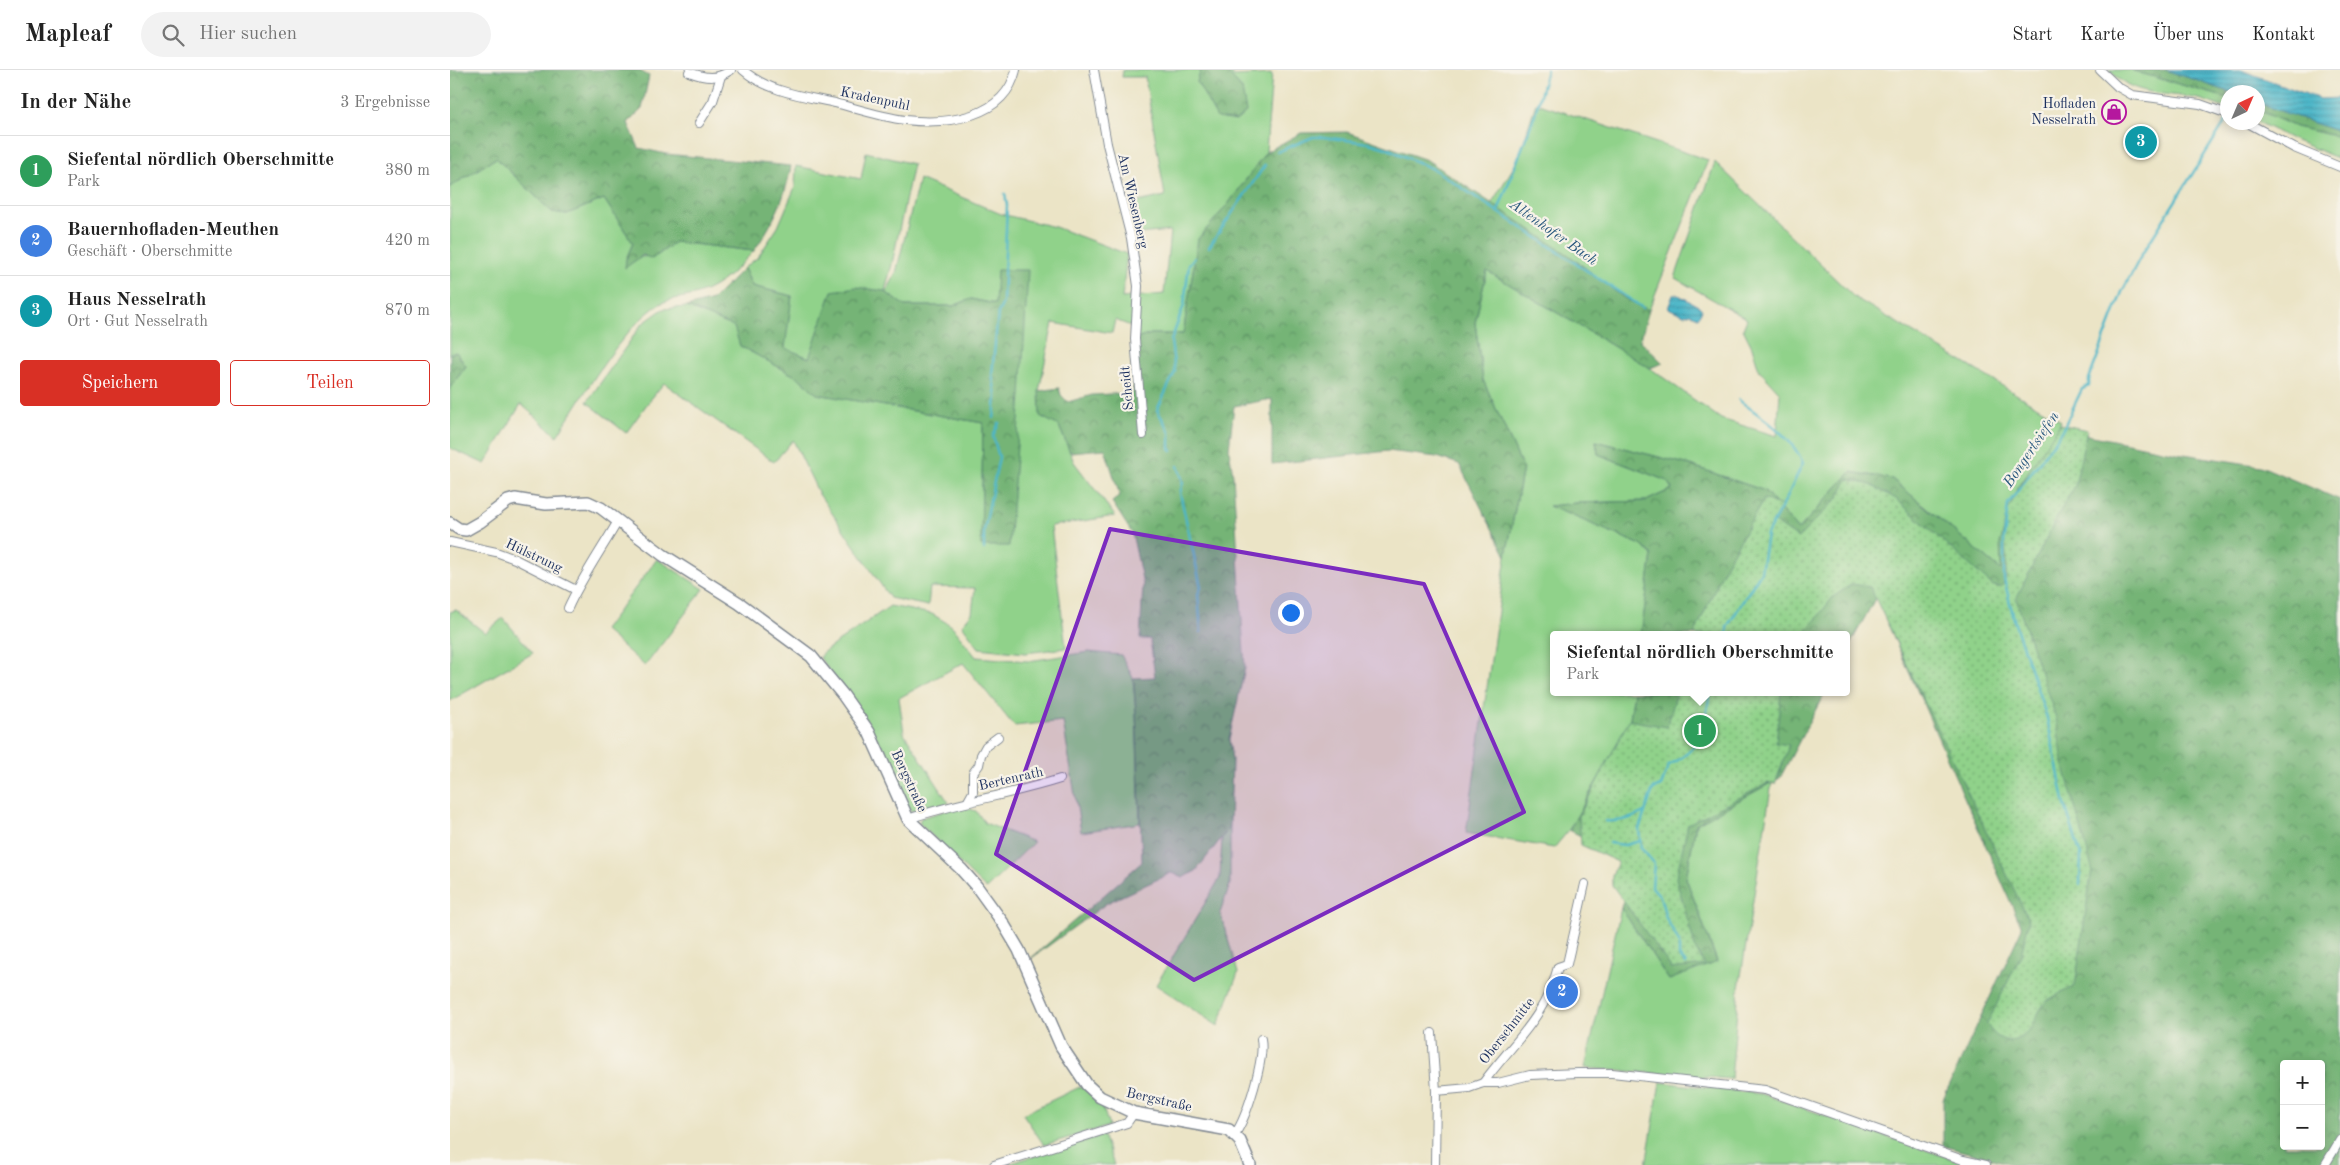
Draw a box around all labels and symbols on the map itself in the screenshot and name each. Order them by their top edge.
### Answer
street label: Kradenpuhl [839,85,911,113]
north arrow [2220,85,2265,130]
place label: Hofladen Nesselrath [2031,97,2096,127]
shop icon: Hofladen Nesselrath [2101,99,2127,125]
pin: 3 [2125,123,2157,161]
street label: Am Wiesenberg [1115,152,1151,250]
water label: Altenhofer Bach [1506,197,1600,269]
street label: Scheidt [1118,365,1136,411]
water label: Bongertsiefen [2001,409,2063,491]
street label: Hülstrung [503,537,565,576]
your location [1278,600,1304,626]
pin: 1 [1684,712,1716,750]
street label: Bergstraße [889,748,929,814]
street label: Bertenrath [977,765,1045,793]
pin: 2 [1546,973,1578,1011]
street label: Oberschmitte [1477,995,1537,1067]
street label: Bergstraße [1125,1086,1193,1114]

